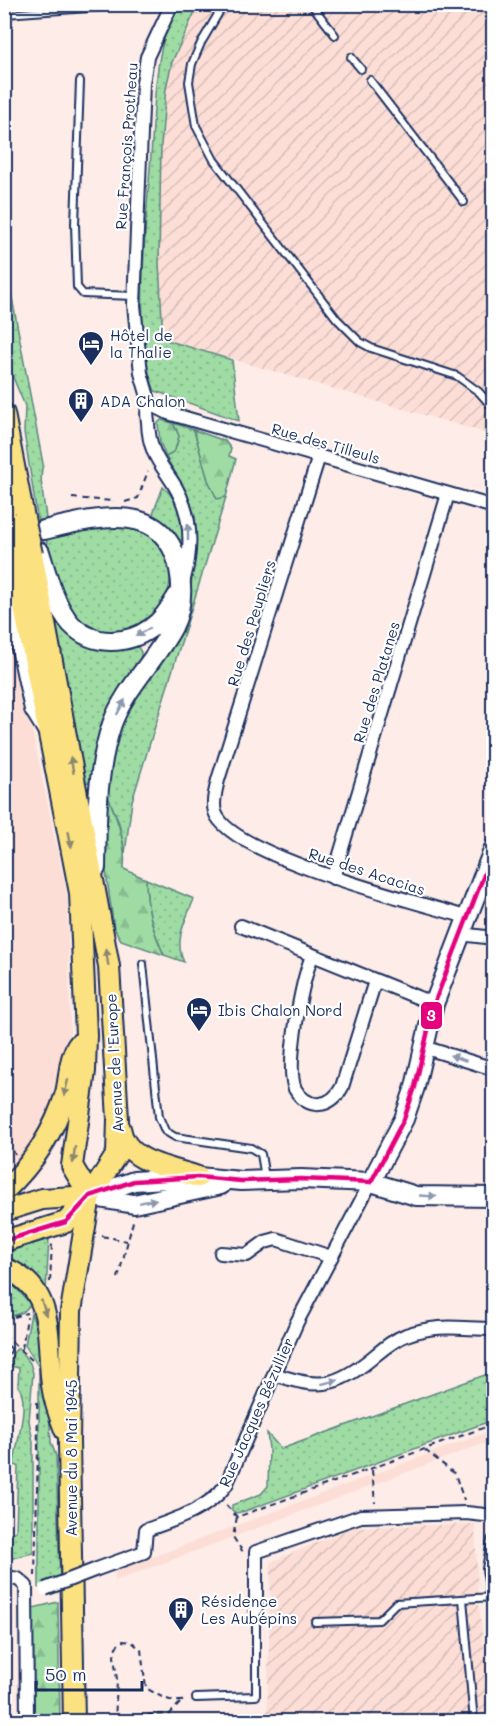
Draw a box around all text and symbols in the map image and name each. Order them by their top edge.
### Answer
street label: Rue François Protheau [110,62,142,230]
place label: Hôtel de la Thalie [110,325,173,362]
hotel icon: Hôtel de la Thalie [76,329,106,367]
building icon: ADA Chalon [66,386,96,424]
place label: ADA Chalon [100,391,185,411]
street label: Rue des Tilleuls [270,418,382,468]
one-way arrow [183,522,193,541]
street label: Rue des Peupliers [222,557,280,689]
street label: Rue des Platanes [348,619,404,745]
one-way arrow [134,627,151,637]
one-way arrow [116,698,126,715]
one-way arrow [67,755,76,774]
one-way arrow [66,830,75,849]
street label: Rue des Acacias [306,843,428,899]
one-way arrow [102,947,111,966]
street label: Avenue de l'Europe [100,993,128,1133]
hotel icon: Ibis Chalon Nord [184,995,214,1033]
place label: Ibis Chalon Nord [218,1000,342,1020]
line badge: 3 [420,1001,443,1030]
text: 3 [426,1004,436,1025]
one-way arrow [449,1053,467,1063]
one-way arrow [61,1079,71,1097]
one-way arrow [69,1146,78,1165]
one-way arrow [418,1192,437,1201]
one-way arrow [138,1196,157,1206]
one-way arrow [40,1299,49,1317]
street label: Rue Jacques Bézullier [214,1334,298,1490]
one-way arrow [321,1377,340,1387]
street label: Avenue du 8 Mai 1945 [61,1380,81,1536]
place label: Résidence Les Aubépins [201,1591,297,1628]
building icon: Résidence Les Aubépins [166,1595,196,1633]
scale bar [36,1654,142,1692]
text: 50 m [45,1662,87,1686]

